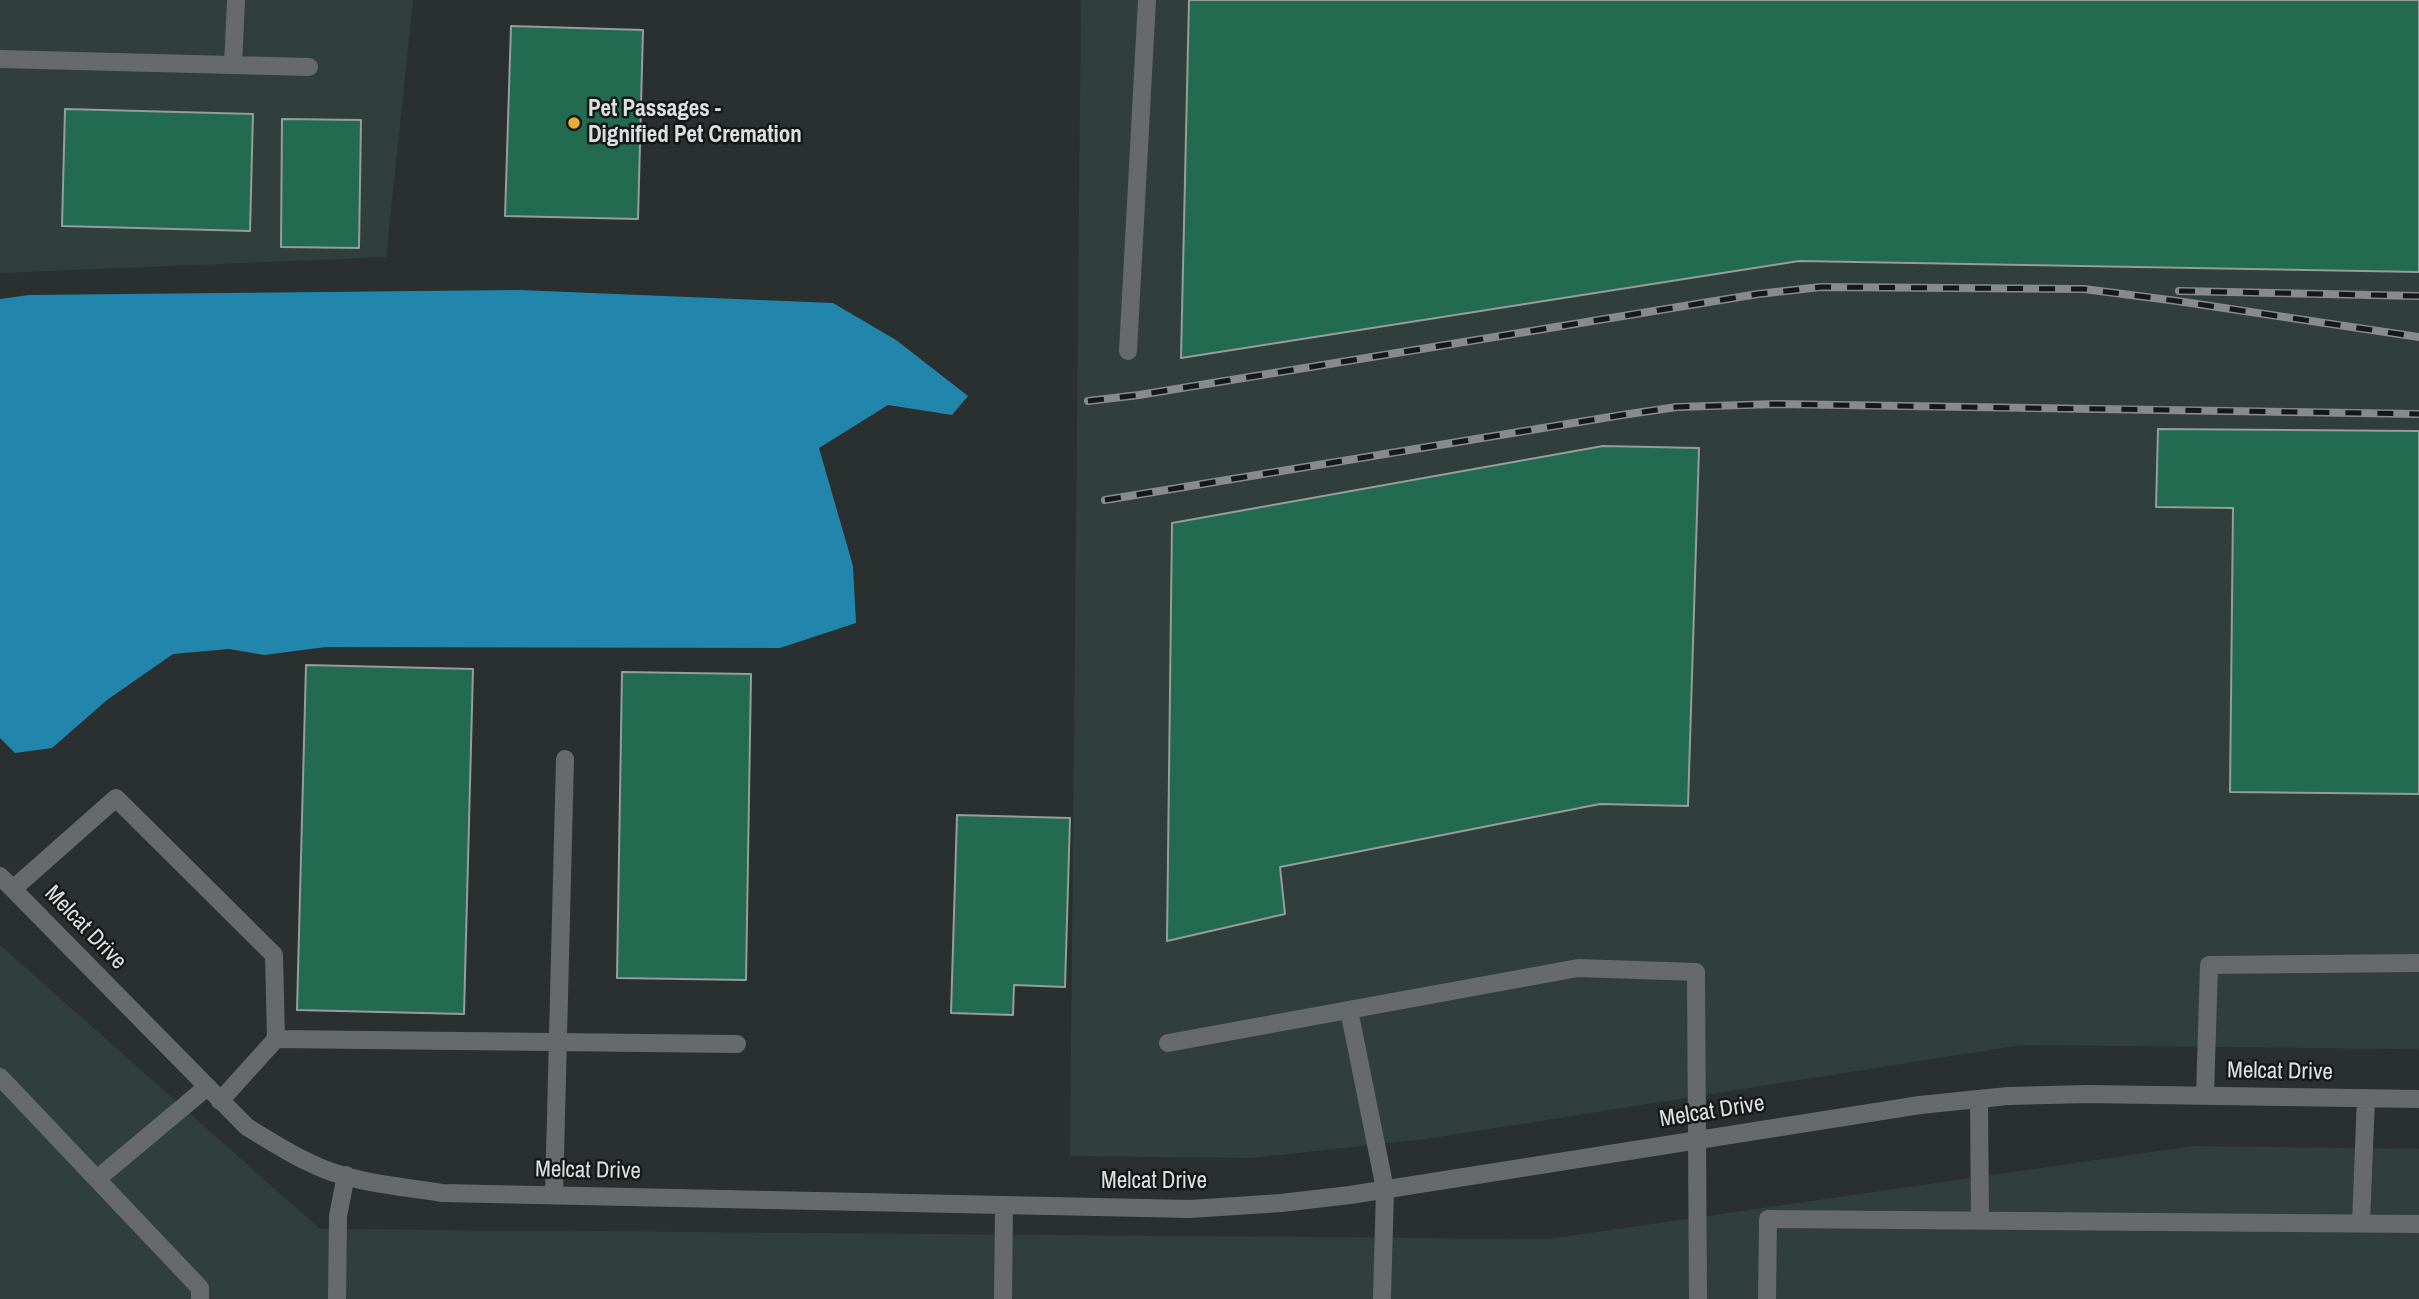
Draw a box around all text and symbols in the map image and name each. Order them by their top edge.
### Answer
place label: Pet Passages - Dignified Pet Cremation [588,96,802,150]
marker: Pet Passages - Dignified Pet Cremation [566,115,582,131]
street label: Melcat Drive [38,880,132,976]
street label: Melcat Drive [2227,1057,2333,1087]
street label: Melcat Drive [1658,1090,1766,1134]
street label: Melcat Drive [535,1156,641,1186]
street label: Melcat Drive [1101,1168,1207,1196]

